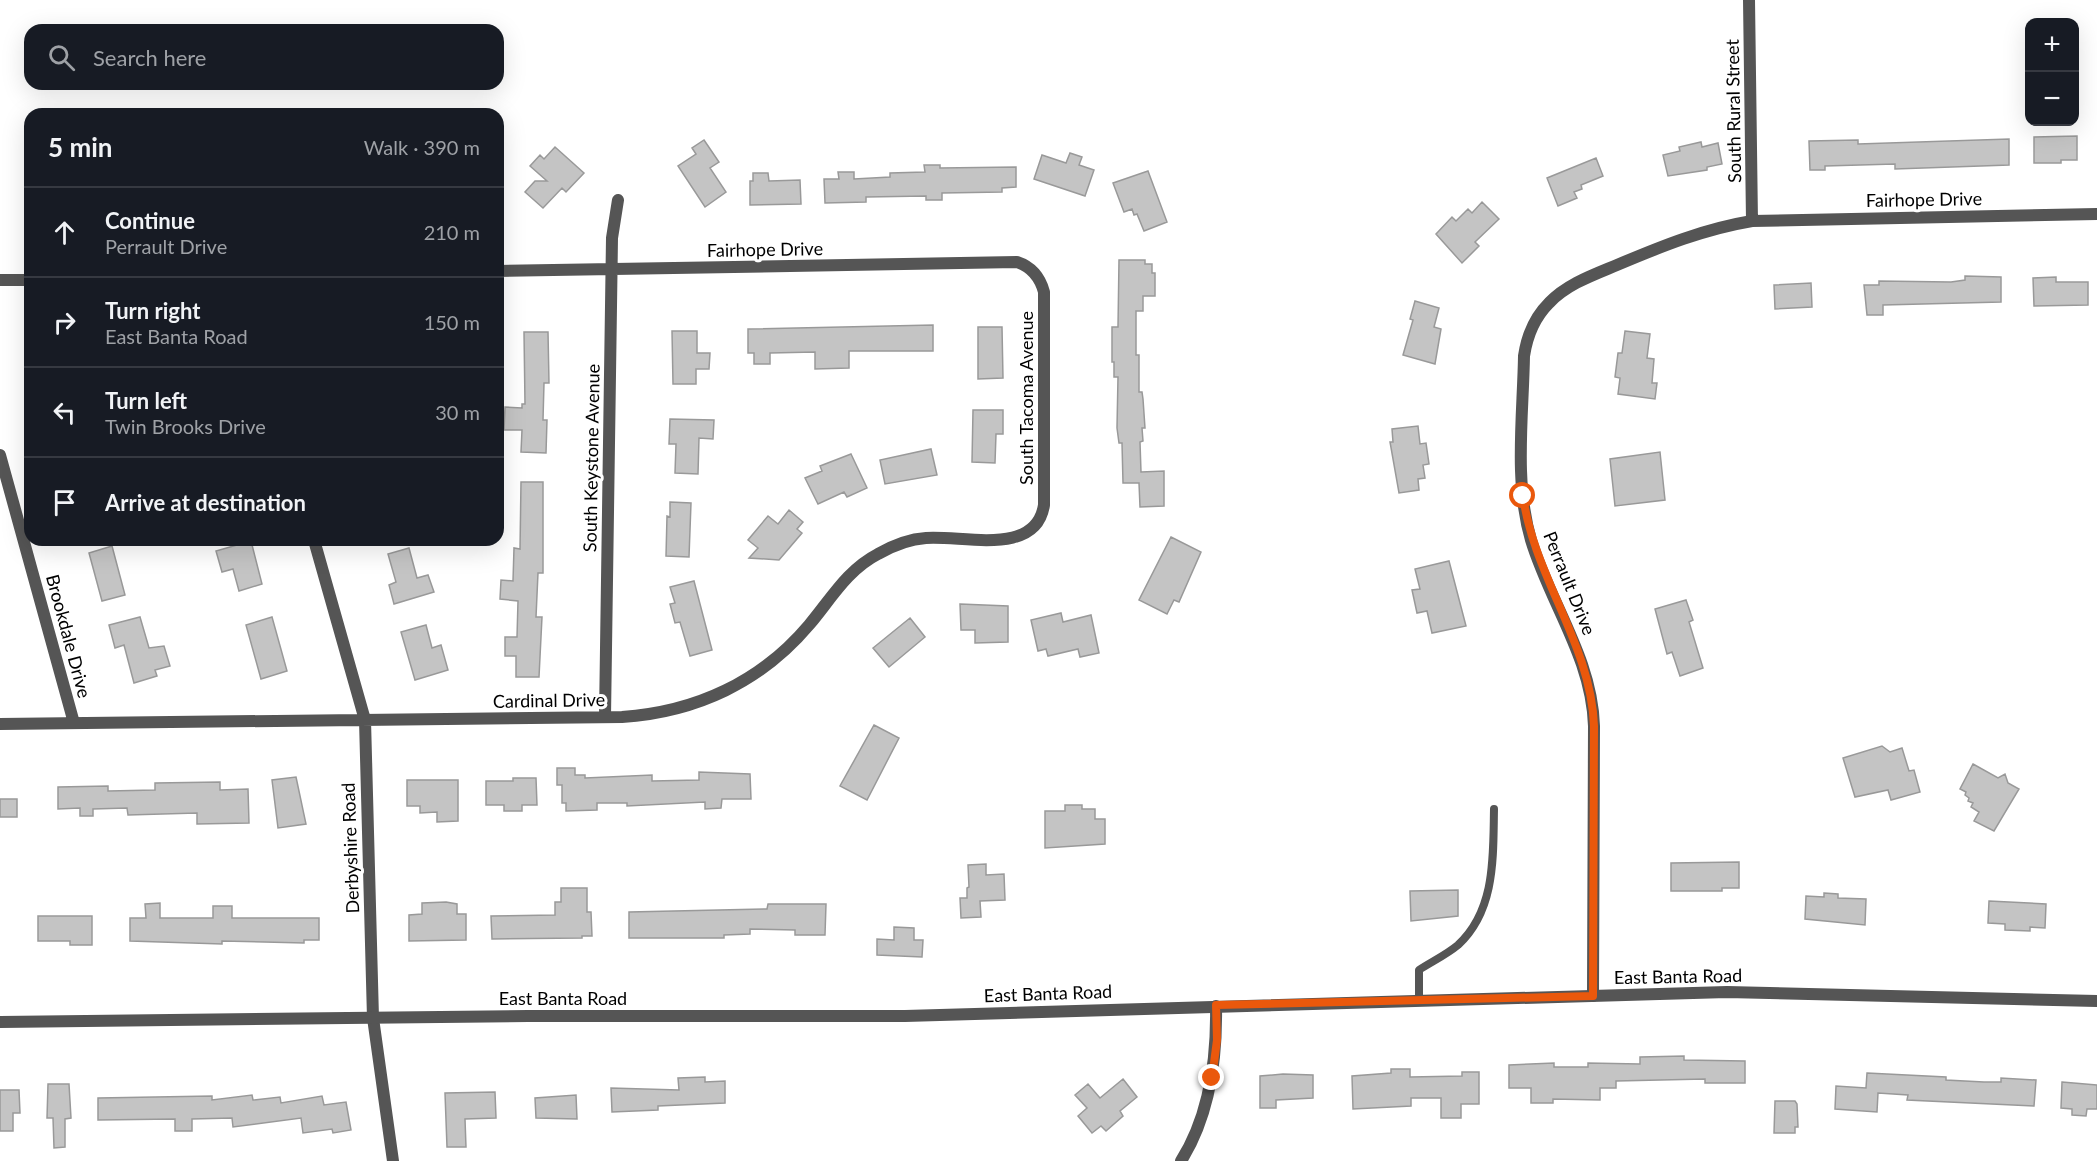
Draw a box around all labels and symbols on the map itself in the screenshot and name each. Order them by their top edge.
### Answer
street label: South Rural Street [1721,38,1745,183]
street label: Fairhope Drive [1866,187,1982,211]
street label: Fairhope Drive [707,237,823,261]
street label: South Tacoma Avenue [1015,311,1037,485]
street label: South Keystone Avenue [578,364,604,552]
route start [1509,482,1535,508]
street label: Perrault Drive [1539,528,1601,638]
street label: Brookdale Drive [42,572,96,700]
street label: Cardinal Drive [493,688,605,712]
street label: Derbyshire Road [337,782,363,914]
street label: East Banta Road [1614,964,1742,988]
street label: East Banta Road [983,980,1113,1006]
street label: East Banta Road [499,987,627,1009]
route end [1198,1064,1224,1090]

